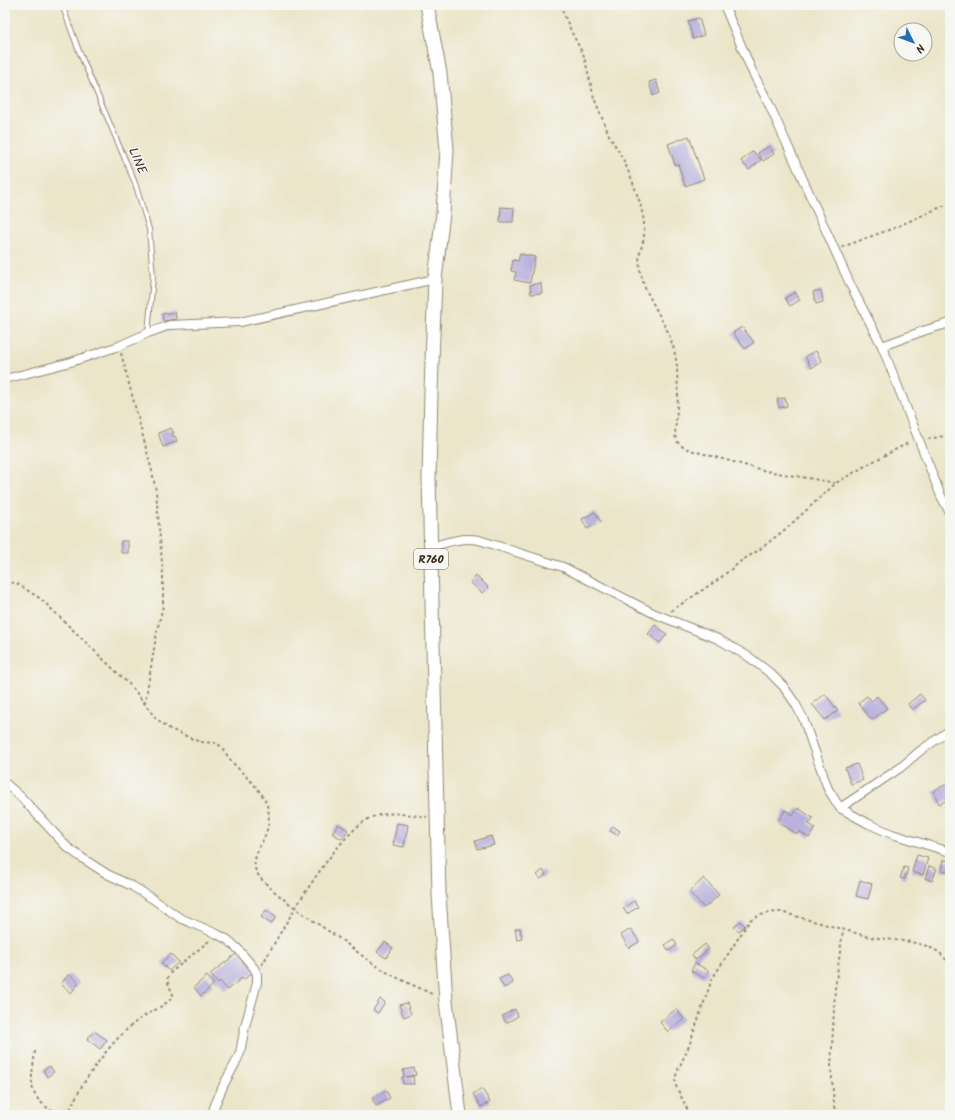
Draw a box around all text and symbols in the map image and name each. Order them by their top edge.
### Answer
north arrow [893,22,933,62]
text: N [911,39,929,57]
street label: LINE [122,144,152,178]
road number: R760 [414,549,448,569]

